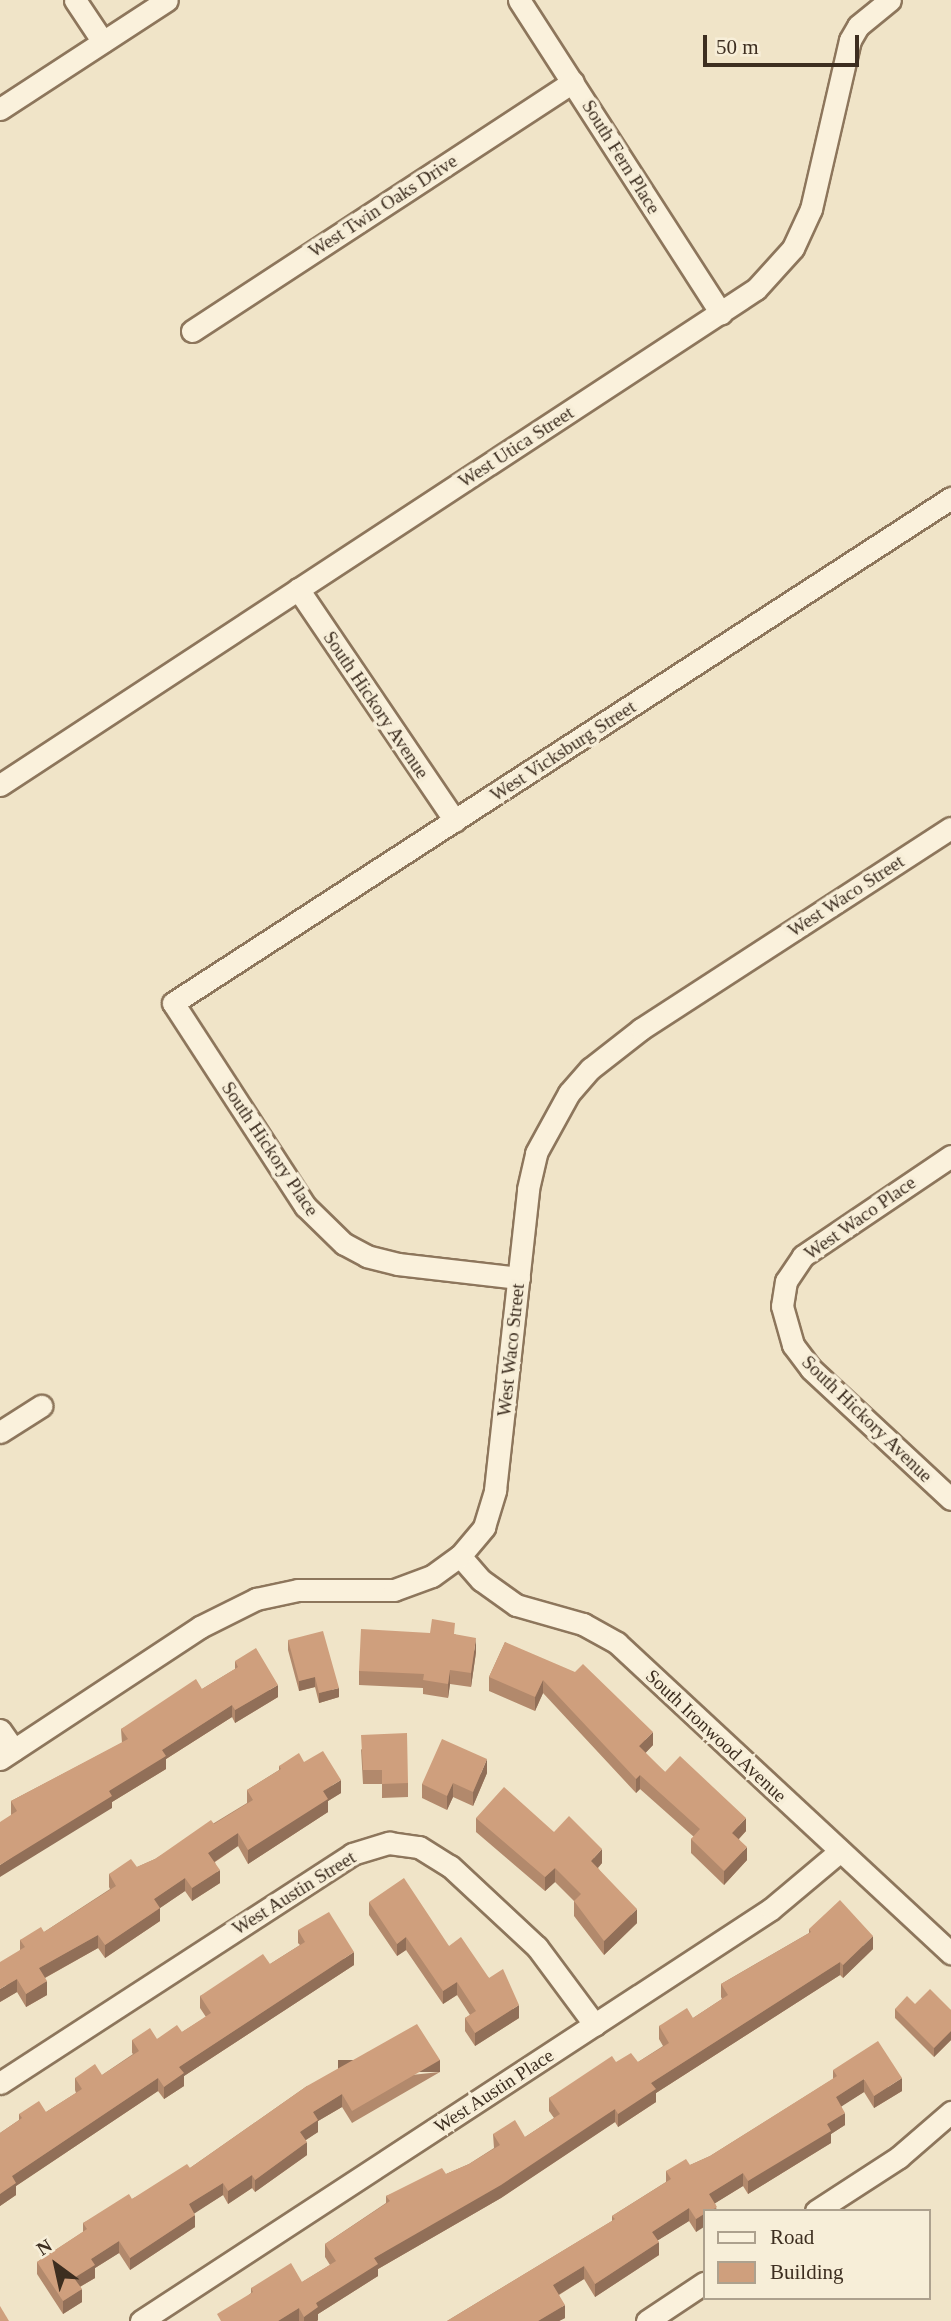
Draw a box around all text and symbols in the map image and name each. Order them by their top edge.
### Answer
scale bar [706,21,862,65]
text: 50 m [716,35,759,59]
street label: South Fern Place [577,96,665,218]
street label: West Twin Oaks Drive [304,149,462,263]
street label: West Utica Street [454,401,578,493]
street label: South Hickory Avenue [318,627,434,783]
street label: West Vicksburg Street [486,695,640,807]
street label: West Waco Street [784,850,908,942]
street label: South Hickory Place [217,1077,323,1221]
street label: West Waco Place [800,1171,920,1265]
street label: West Waco Street [493,1282,529,1418]
street label: South Hickory Avenue [797,1350,937,1488]
street label: South Ironwood Avenue [640,1664,792,1808]
street label: West Austin Street [228,1846,360,1940]
street label: West Austin Place [430,2044,558,2138]
legend [702,2209,930,2300]
text: Road [770,2225,814,2249]
north arrow [21,2230,91,2300]
text: N [33,2234,56,2260]
text: Building [770,2260,844,2284]

